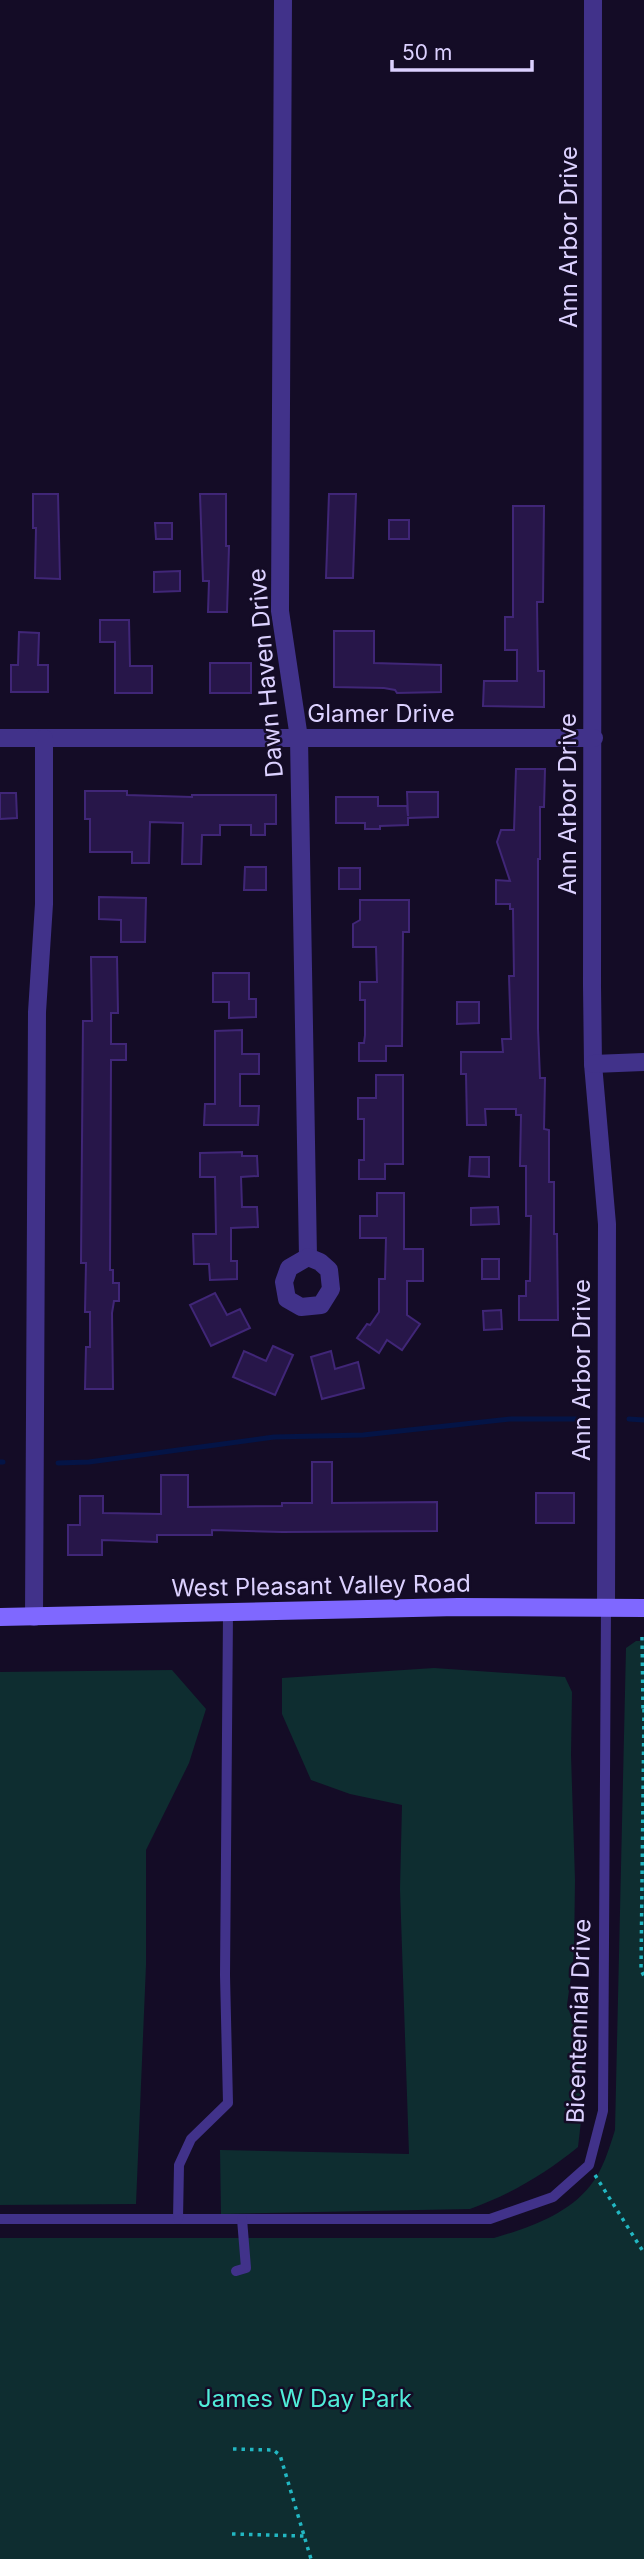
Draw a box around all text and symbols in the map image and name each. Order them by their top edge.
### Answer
scale bar [392,28,532,72]
text: 50 m [402,40,452,65]
street label: Ann Arbor Drive [554,146,583,328]
street label: Dawn Haven Drive [242,567,289,779]
street label: Glamer Drive [307,699,455,728]
street label: Ann Arbor Drive [553,713,582,895]
street label: Ann Arbor Drive [567,1279,596,1461]
street label: West Pleasant Valley Road [171,1568,471,1603]
street label: Bicentennial Drive [560,1918,597,2124]
park label: James W Day Park [198,2384,412,2413]

